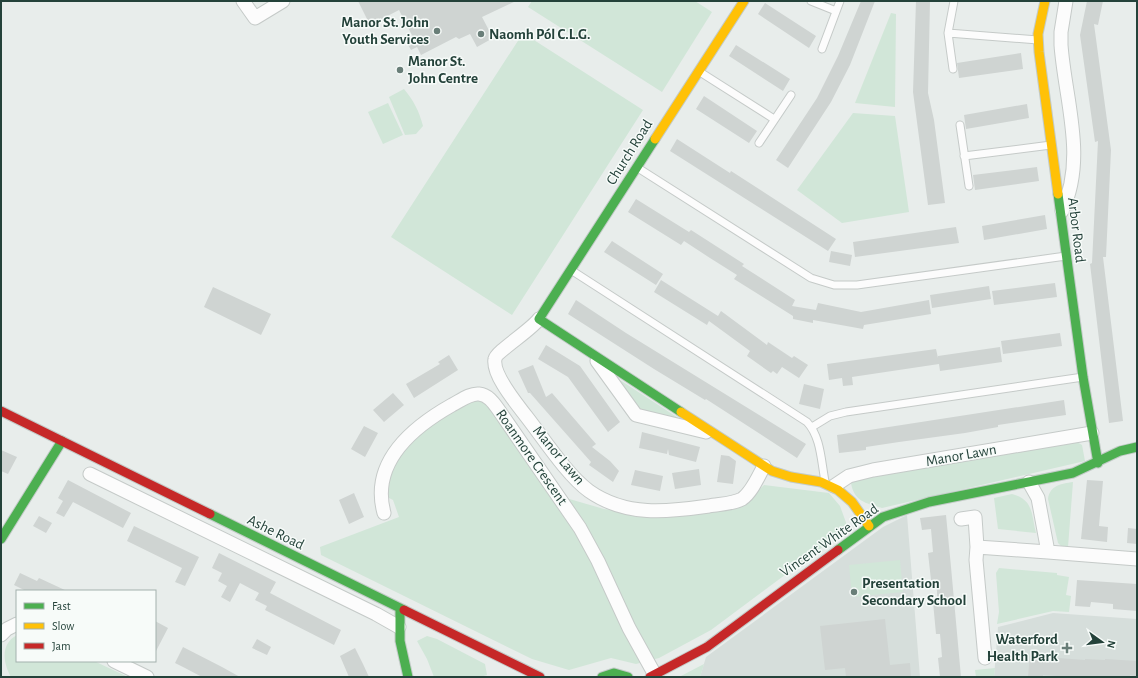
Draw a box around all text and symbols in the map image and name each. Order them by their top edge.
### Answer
place label: Manor St. John Youth Services [341,15,429,47]
marker: Manor St. John Youth Services [432,26,442,36]
place label: Naomh Pól C.L.G. [489,27,591,42]
marker: Naomh Pól C.L.G. [476,29,486,39]
place label: Manor St. John Centre [408,54,478,86]
marker: Manor St. John Centre [395,65,405,75]
street label: Church Road [604,117,655,188]
street label: Arbor Road [1065,197,1088,264]
street label: Roanmore Crescent [493,407,570,508]
street label: Manor Lawn [530,423,587,488]
street label: Manor Lawn [925,442,998,469]
street label: Vincent White Road [777,501,881,580]
street label: Ashe Road [245,512,307,553]
place label: Presentation Secondary School [862,576,966,608]
marker: Presentation Secondary School [849,587,859,597]
legend [16,590,156,662]
text: Fast [52,600,71,612]
text: Slow [52,620,74,632]
north arrow [1082,622,1122,662]
place label: Waterford Health Park [987,632,1059,664]
text: N [1105,639,1117,649]
text: Jam [52,640,71,652]
marker: Waterford Health Park [1061,642,1073,654]

